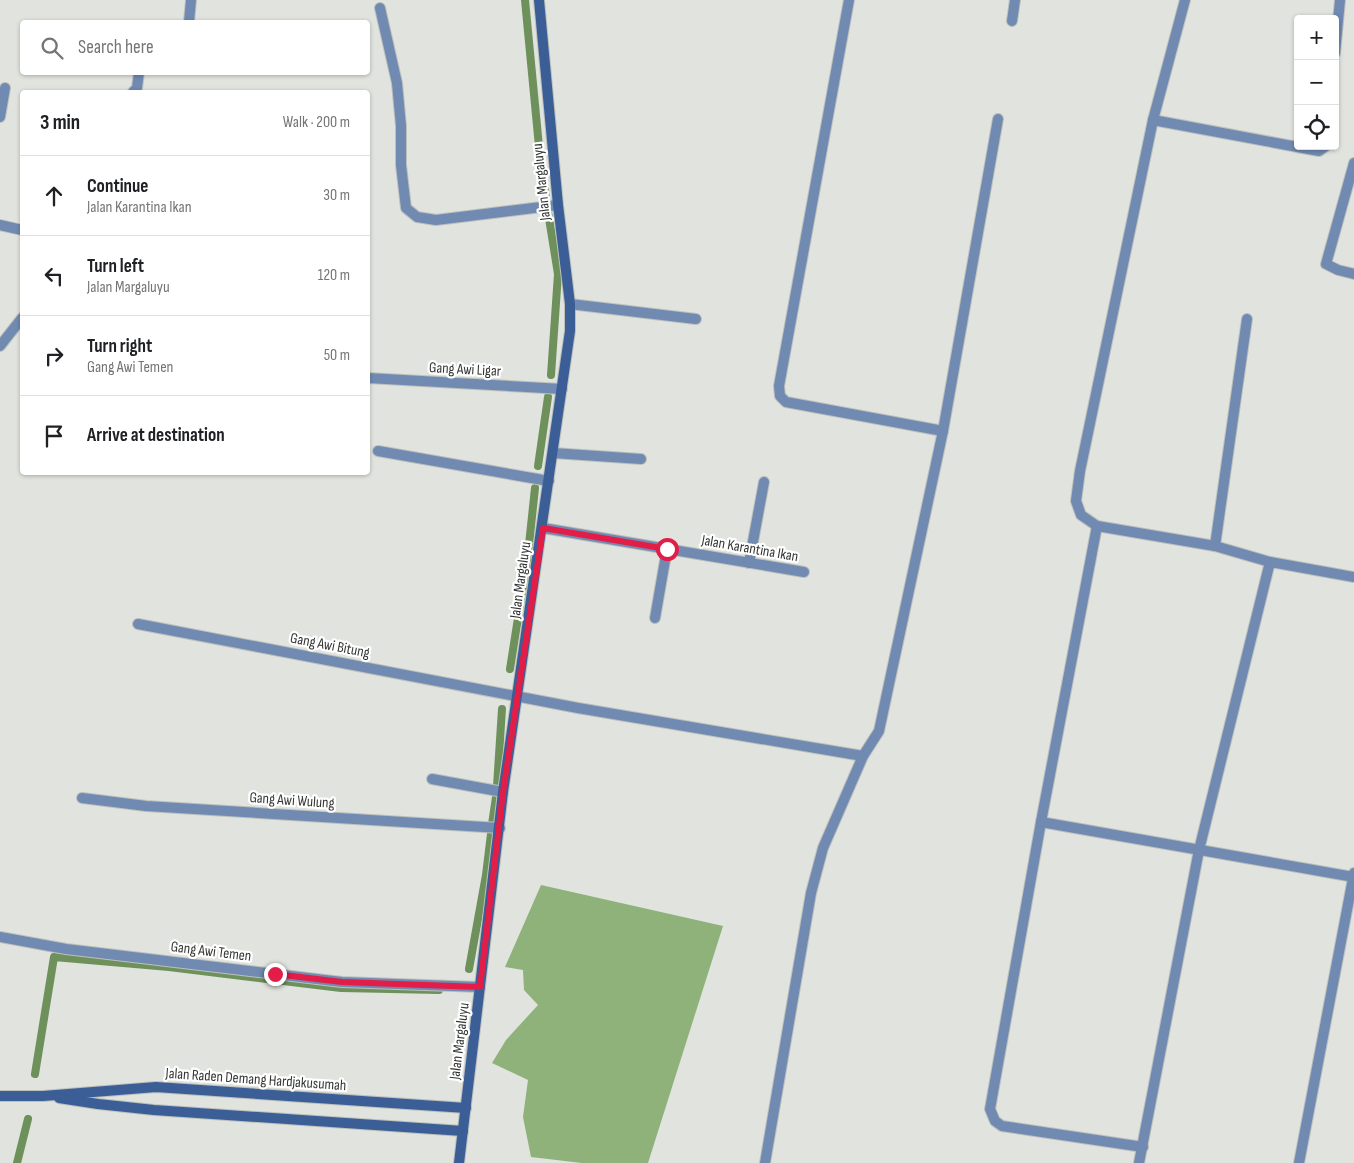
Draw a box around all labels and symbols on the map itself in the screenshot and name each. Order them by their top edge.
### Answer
street label: Jalan Margaluyu [528,142,555,222]
street label: Gang Awi Ligar [429,358,502,381]
street label: Jalan Karantina Ikan [699,530,800,566]
route start [656,538,679,561]
street label: Jalan Margaluyu [506,540,535,621]
street label: Gang Awi Bitung [289,628,371,663]
street label: Gang Awi Wulung [249,788,335,813]
street label: Gang Awi Temen [170,937,252,966]
route end [264,963,287,986]
street label: Jalan Margaluyu [445,1001,474,1082]
street label: Jalan Raden Demang Hardjakusumah [164,1064,347,1095]

